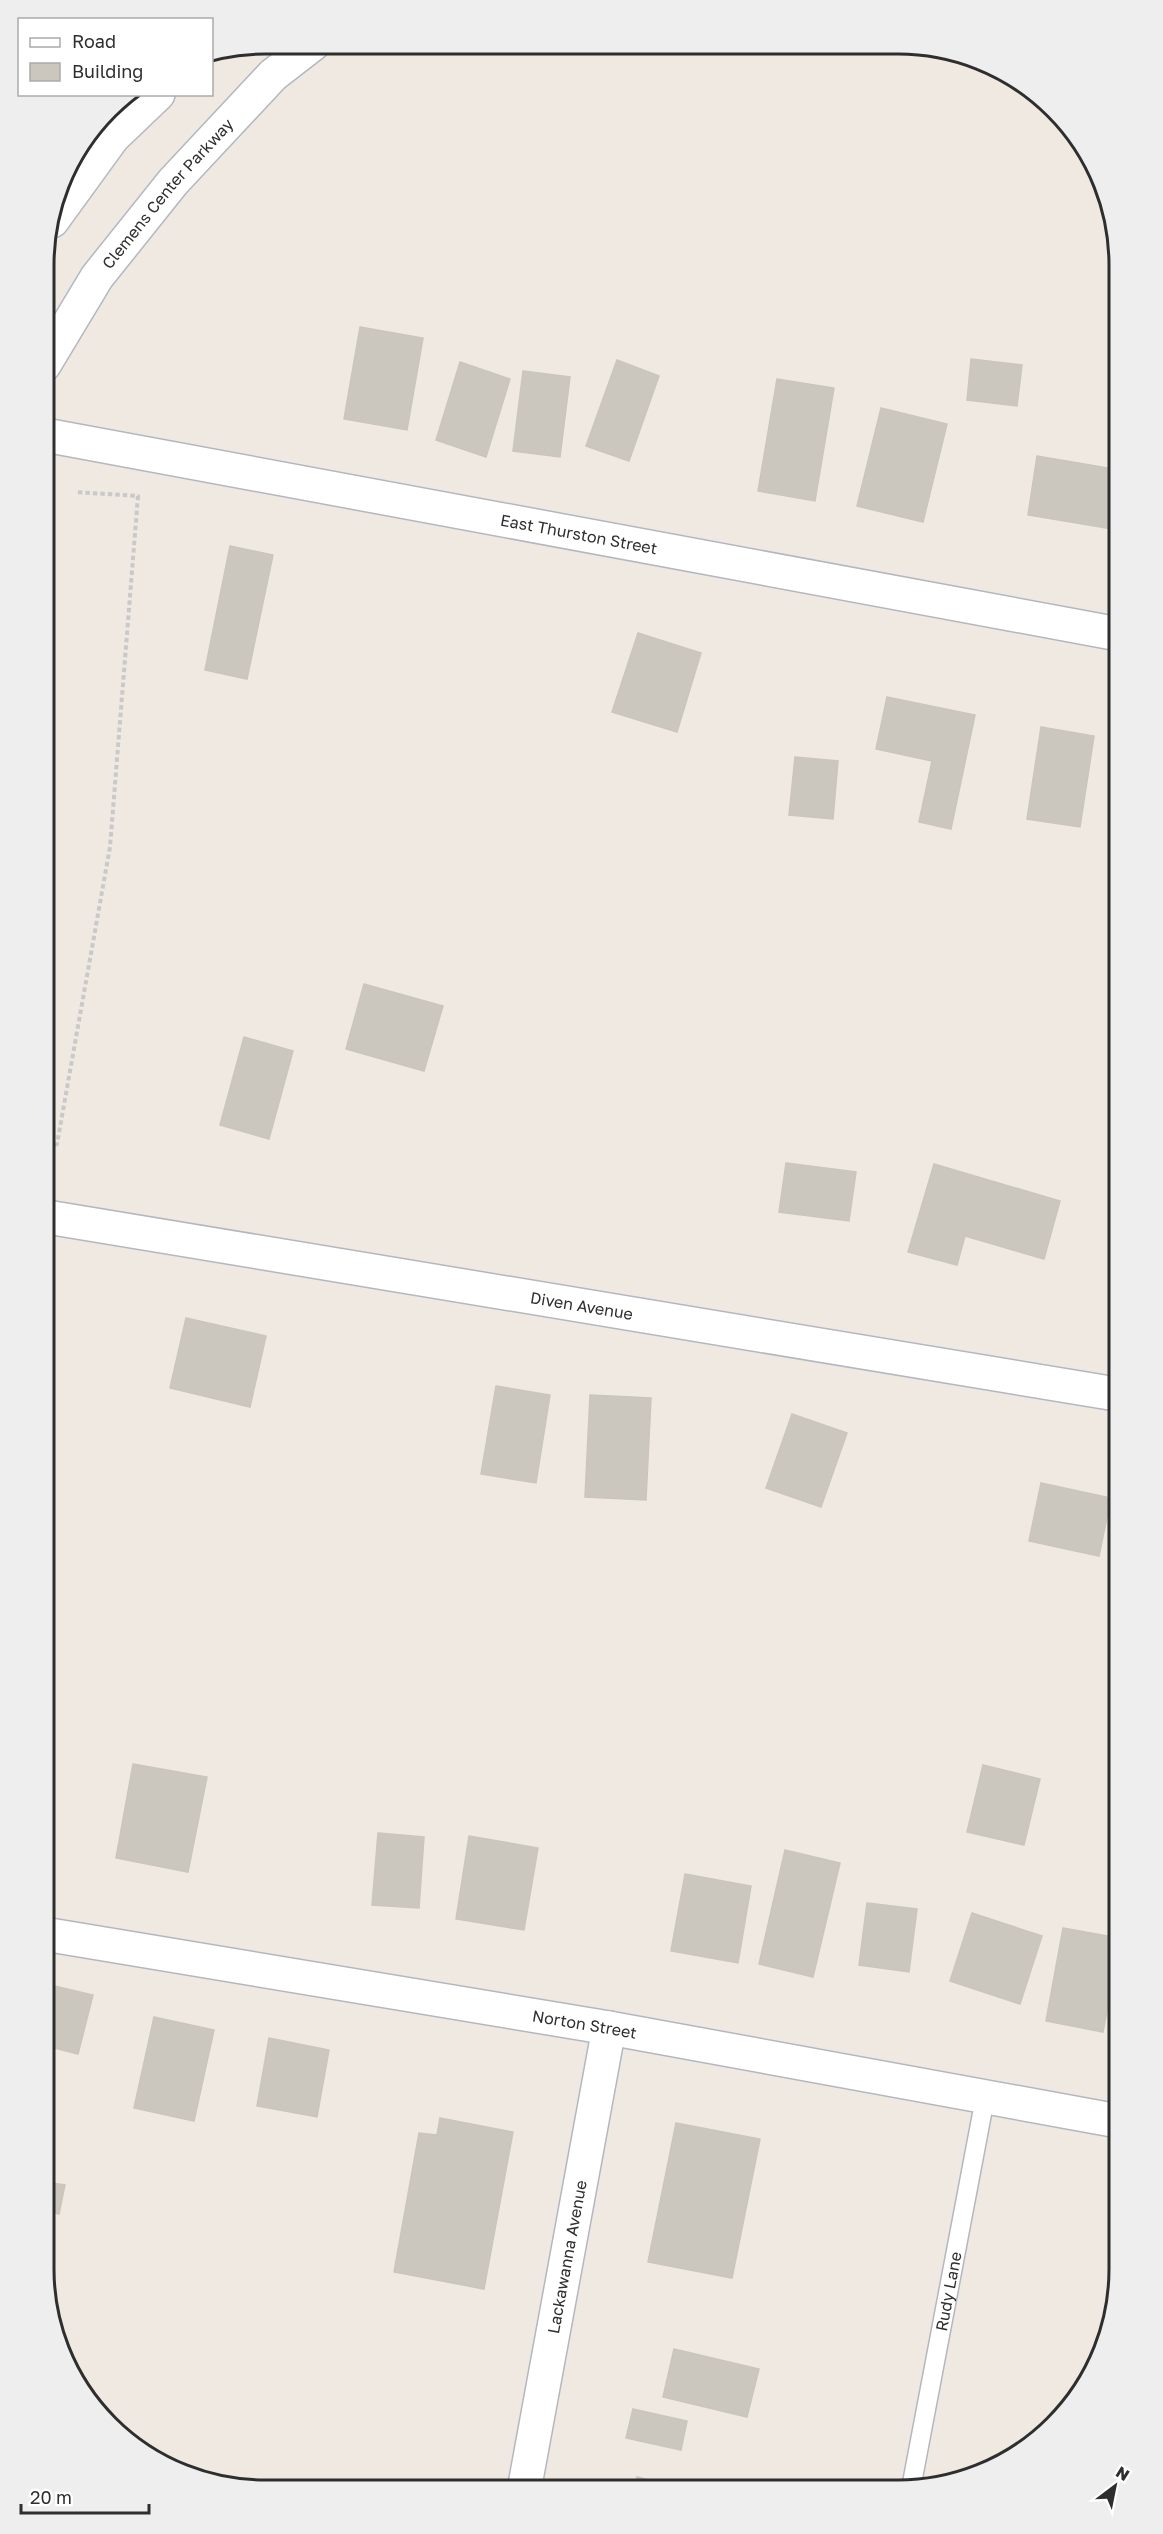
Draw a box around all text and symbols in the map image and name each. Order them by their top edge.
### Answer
legend [18,18,213,96]
text: Road [72,30,116,52]
text: Building [72,60,143,82]
street label: Clemens Center Parkway [98,114,237,273]
street label: East Thurston Street [499,510,659,558]
street label: Diven Avenue [529,1287,635,1324]
street label: Norton Street [531,2005,638,2043]
street label: Lackawanna Avenue [543,2178,591,2335]
street label: Rudy Lane [931,2250,966,2333]
north arrow [1085,2456,1145,2516]
text: N [1112,2462,1133,2485]
scale bar [21,2477,148,2515]
text: 20 m [30,2486,72,2508]

